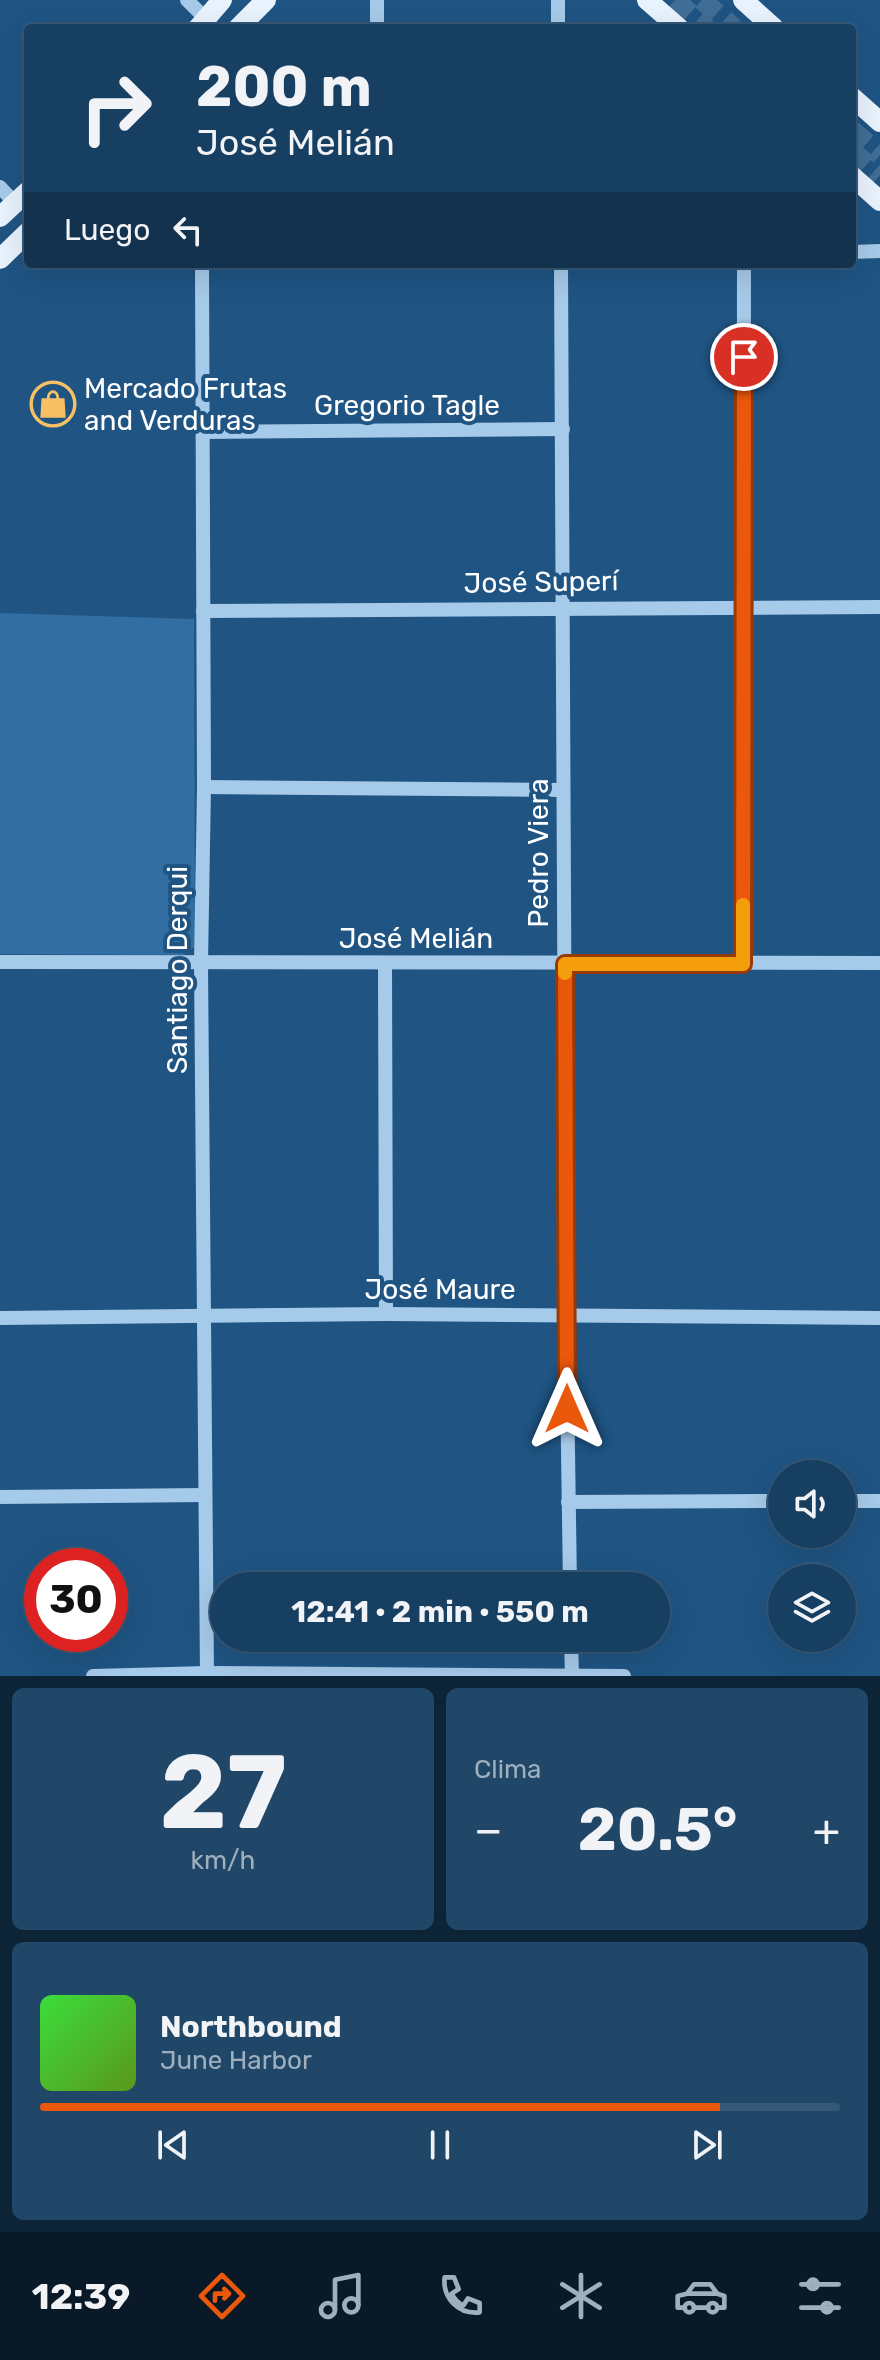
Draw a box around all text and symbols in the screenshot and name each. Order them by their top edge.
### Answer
text: 200 m [196,54,372,120]
icon: right [64,56,168,160]
text: José Melián [196,121,395,164]
icon: left [166,208,210,252]
text: Luego [64,212,150,248]
pin [710,323,778,391]
icon: arrive [722,335,766,379]
place label: Mercado Frutas and Verduras [84,372,287,437]
shop icon: Mercado Frutas and Verduras [29,380,77,428]
street label: Gregorio Tagle [314,389,500,422]
street label: José Superí [463,564,620,600]
street label: Pedro Viera [522,778,555,928]
street label: Santiago Derqui [161,866,194,1074]
street label: José Melián [339,922,493,955]
street label: José Maure [364,1273,516,1306]
position arrow [525,1367,609,1451]
map controls [768,1460,856,1652]
button: sound [768,1460,856,1548]
speed limit sign: 30 [24,1548,128,1652]
button: layers [768,1564,856,1652]
text: 12:41 · 2 min · 550 m [291,1594,589,1630]
text: 27 [159,1731,287,1854]
text: Clima [474,1754,541,1785]
text: 20.5° [578,1794,738,1865]
text: − [474,1804,503,1856]
text: + [813,1804,840,1856]
text: km/h [191,1845,255,1876]
text: Northbound [160,2009,342,2045]
text: June Harbor [160,2045,312,2076]
icon: previous [151,2123,195,2167]
icon: pause [418,2123,462,2167]
icon: next [685,2123,729,2167]
icon: directions [194,2268,250,2324]
icon: music [314,2268,370,2324]
icon: phone [433,2268,489,2324]
icon: climate [553,2268,609,2324]
icon: car [673,2268,729,2324]
icon: filters [792,2268,848,2324]
text: 12:39 [32,2275,130,2318]

